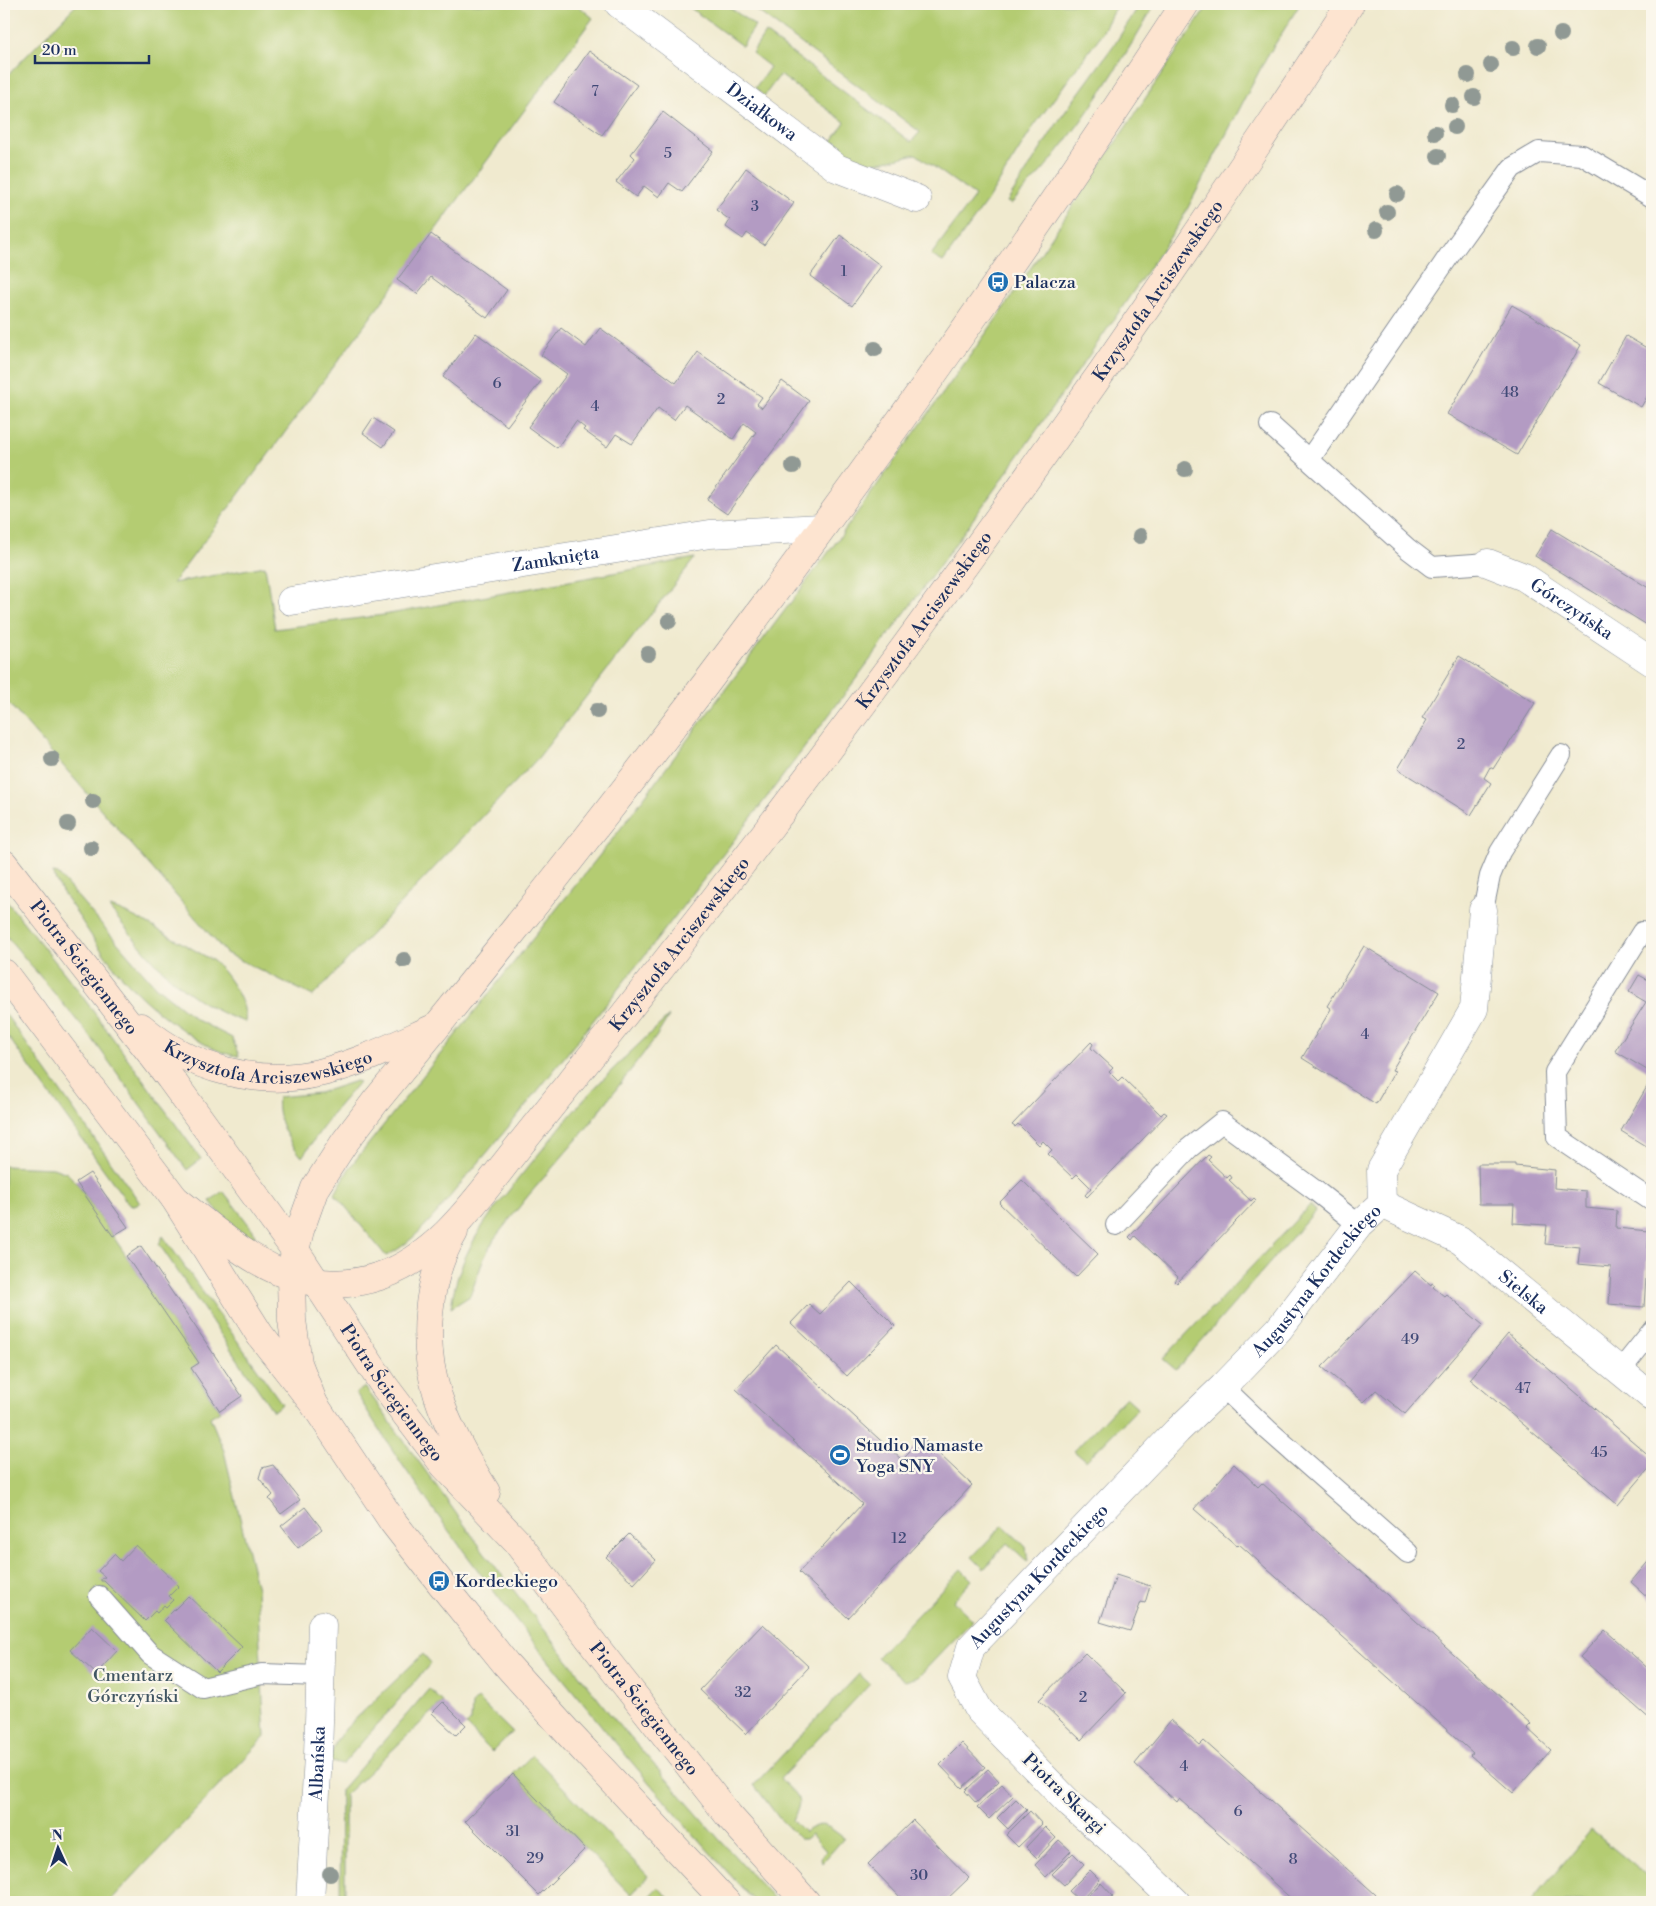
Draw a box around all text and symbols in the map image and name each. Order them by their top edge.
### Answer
scale bar [35,32,149,64]
text: 20 m [42,41,77,60]
street label: Działkowa [722,77,803,146]
house number: 7 [591,82,599,101]
house number: 5 [664,144,672,163]
street label: Krzysztofa Arciszewskiego [1087,195,1228,386]
house number: 3 [751,197,759,216]
house number: 1 [841,262,848,281]
bus stop icon: Palacza [986,270,1010,294]
place label: Palacza [1014,271,1077,294]
house number: 6 [492,374,502,393]
house number: 48 [1501,383,1519,402]
house number: 2 [717,390,725,409]
house number: 4 [591,397,600,416]
street label: Krzysztofa Arciszewskiego [851,526,997,714]
street label: Zamknięta [511,540,602,577]
street label: Górczyńska [1526,573,1619,645]
house number: 2 [1457,735,1465,754]
street label: Krzysztofa Arciszewskiego [604,852,755,1036]
street label: Piotra Ściegiennego [25,896,144,1039]
house number: 4 [1361,1025,1370,1044]
street label: Krzysztofa Arciszewskiego [160,1035,376,1089]
street label: Augustyna Kordeckiego [1246,1199,1386,1363]
street label: Sielska [1494,1265,1554,1320]
street label: Piotra Ściegiennego [335,1319,449,1466]
house number: 49 [1401,1330,1419,1349]
house number: 47 [1515,1379,1531,1398]
place label: Studio Namaste Yoga SNY [855,1434,983,1478]
sports icon: Studio Namaste Yoga SNY [828,1443,852,1467]
house number: 45 [1590,1443,1608,1462]
street label: Augustyna Kordeckiego [964,1499,1113,1654]
house number: 12 [891,1529,907,1548]
bus stop icon: Kordeckiego [427,1569,451,1593]
place label: Kordeckiego [455,1570,558,1593]
street label: Piotra Ściegiennego [585,1637,704,1780]
park label: Cmentarz Górczyński [87,1664,179,1708]
house number: 32 [735,1683,751,1702]
house number: 2 [1079,1688,1087,1707]
street label: Albańska [304,1725,330,1802]
street label: Piotra Skargi [1017,1748,1111,1840]
house number: 4 [1180,1757,1189,1776]
house number: 6 [1233,1802,1243,1821]
house number: 31 [506,1822,521,1841]
north arrow [32,1824,82,1874]
text: N [51,1827,63,1845]
house number: 29 [526,1849,544,1868]
house number: 8 [1288,1850,1298,1869]
house number: 30 [910,1866,928,1885]

